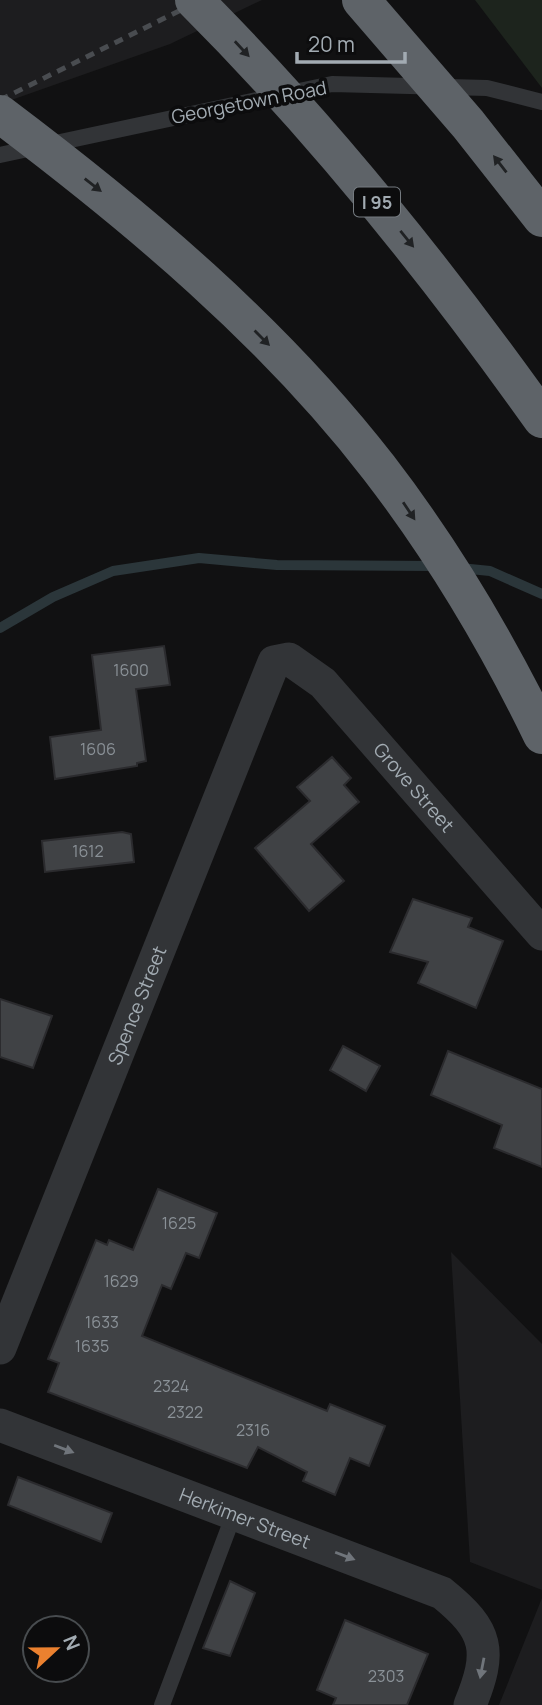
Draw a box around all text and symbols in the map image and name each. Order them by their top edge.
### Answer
scale bar [297,21,406,65]
text: 20 m [308,30,355,58]
one-way arrow [233,40,249,57]
street label: Georgetown Road [169,74,329,130]
one-way arrow [493,156,508,173]
one-way arrow [84,178,102,193]
road number: I 95 [354,188,400,216]
one-way arrow [399,230,414,247]
one-way arrow [253,329,270,346]
one-way arrow [402,501,415,521]
house number: 1600 [113,659,149,681]
street label: Grove Street [368,737,460,838]
house number: 1606 [80,738,116,760]
house number: 1612 [72,840,104,862]
street label: Spence Street [101,942,172,1069]
house number: 1625 [162,1212,196,1234]
house number: 1629 [103,1270,139,1292]
house number: 1633 [85,1311,119,1333]
house number: 1635 [75,1335,109,1357]
house number: 2324 [153,1375,189,1397]
house number: 2322 [167,1401,203,1423]
house number: 2316 [236,1419,270,1441]
one-way arrow [53,1444,74,1455]
street label: Herkimer Street [176,1481,314,1555]
one-way arrow [335,1551,356,1562]
north arrow [21,1614,91,1684]
text: N [57,1631,86,1654]
one-way arrow [477,1657,488,1679]
house number: 2303 [368,1665,404,1687]

